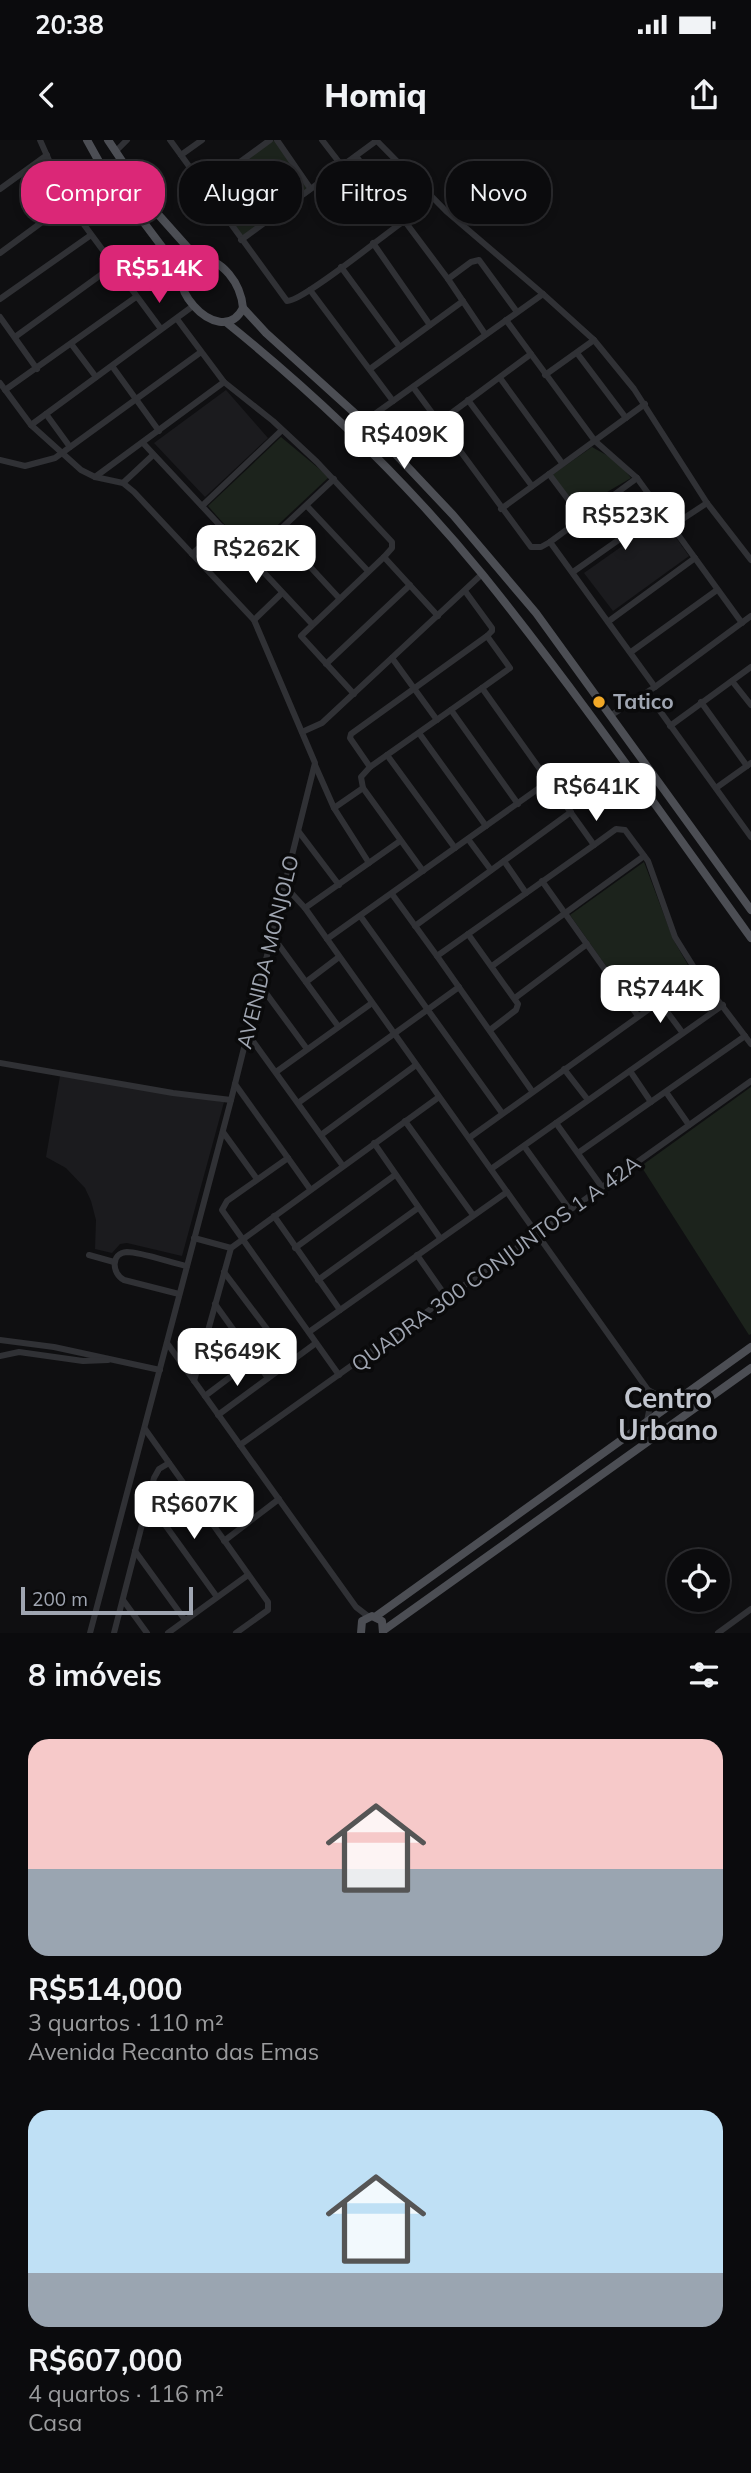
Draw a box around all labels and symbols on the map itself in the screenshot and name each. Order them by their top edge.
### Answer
pin: R$514K [102,246,216,305]
pin: R$409K [347,412,461,471]
pin: R$523K [568,492,682,552]
pin: R$262K [199,526,313,585]
place label: Tatico [613,688,674,714]
marker: Tatico [591,694,607,710]
pin: R$641K [539,764,653,823]
street label: AVENIDA MONJOLO [230,852,304,1051]
pin: R$744K [603,966,717,1025]
street label: QUADRA 300 CONJUNTOS 1 A 42A [346,1149,645,1377]
pin: R$649K [180,1328,294,1388]
district label: Centro Urbano [618,1380,718,1447]
pin: R$607K [137,1482,251,1541]
scale bar [21,1584,192,1616]

